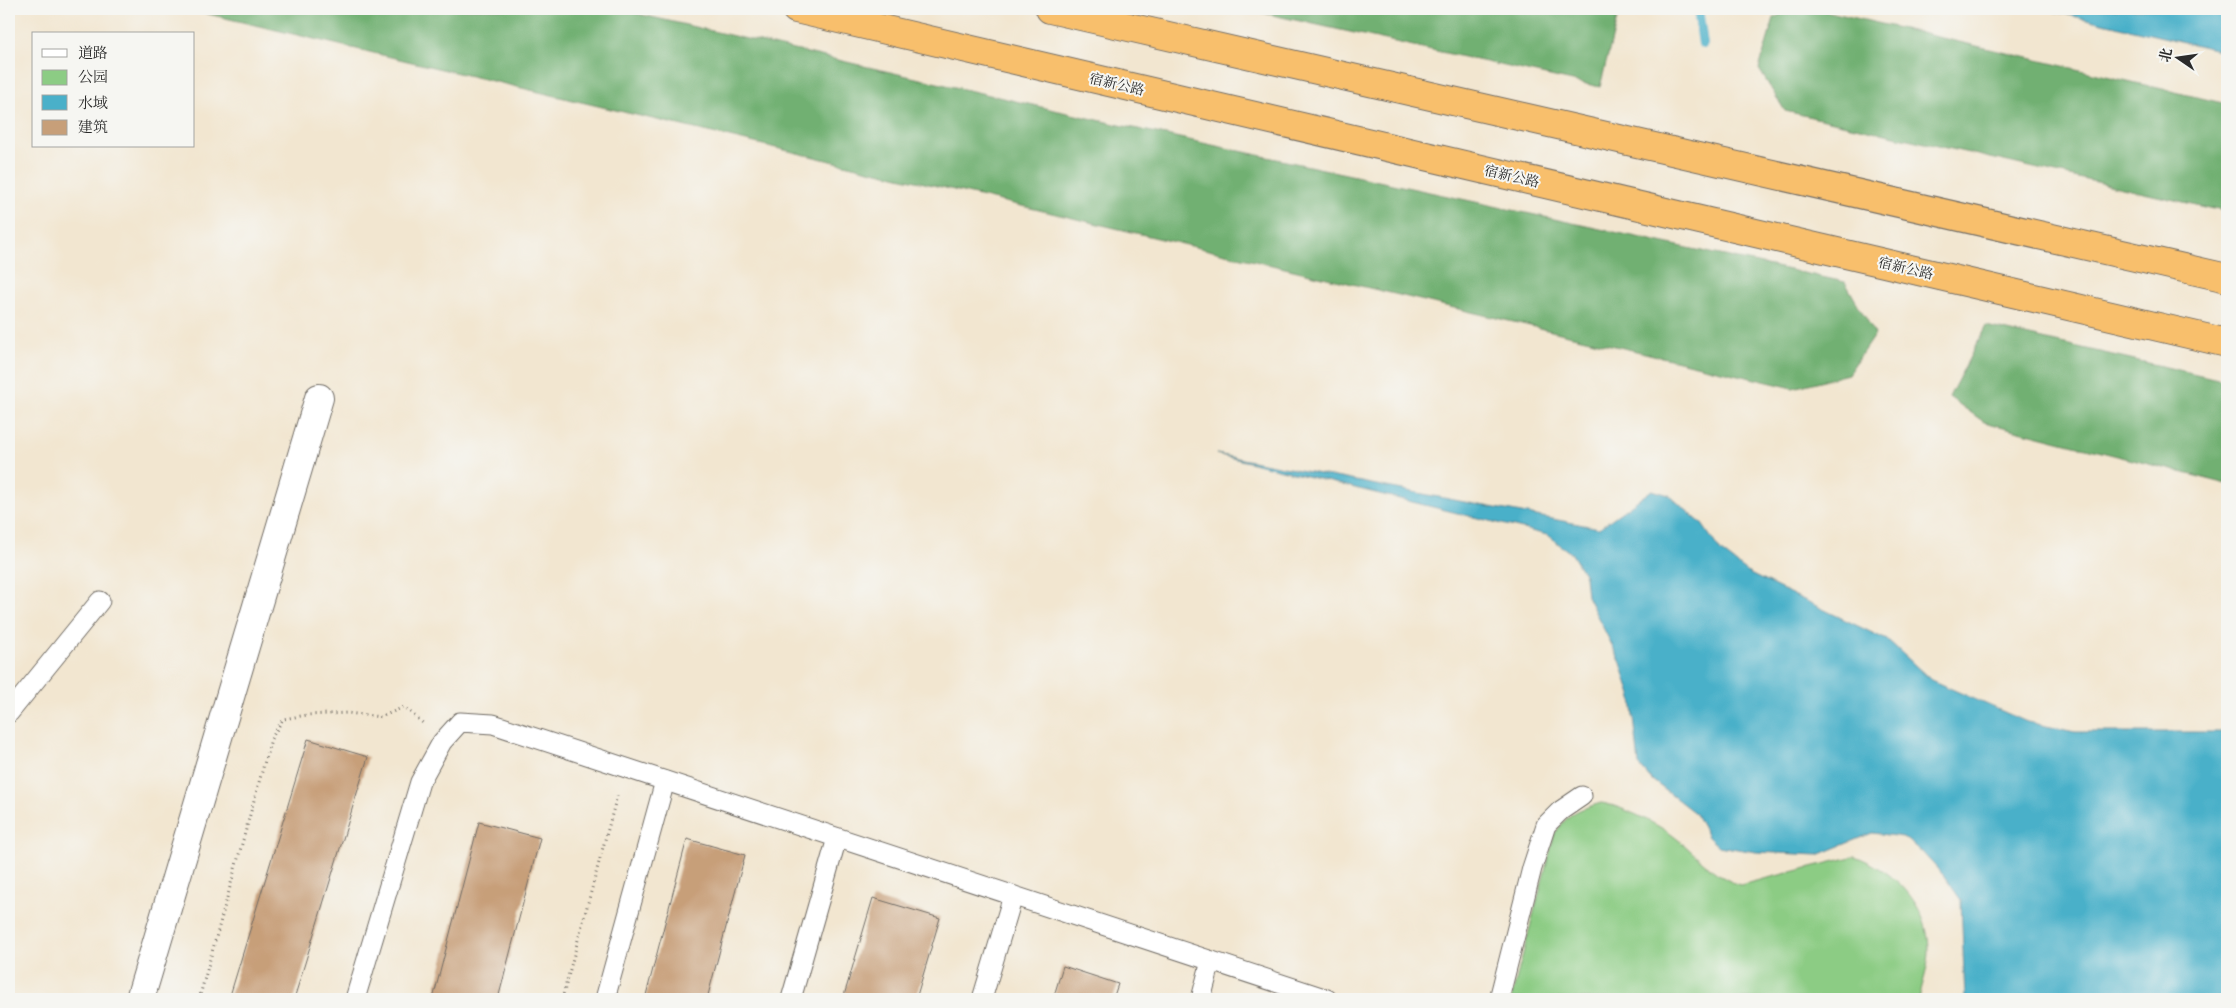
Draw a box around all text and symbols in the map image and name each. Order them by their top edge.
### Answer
legend [32,32,195,148]
north arrow [2154,32,2204,82]
text: 道路 [78,44,108,65]
text: 北 [2156,46,2178,64]
text: 公园 [78,68,108,89]
street label: 宿新公路 [1087,70,1146,101]
text: 水域 [78,94,108,115]
text: 建筑 [78,118,108,139]
street label: 宿新公路 [1482,162,1541,193]
street label: 宿新公路 [1876,254,1935,285]

